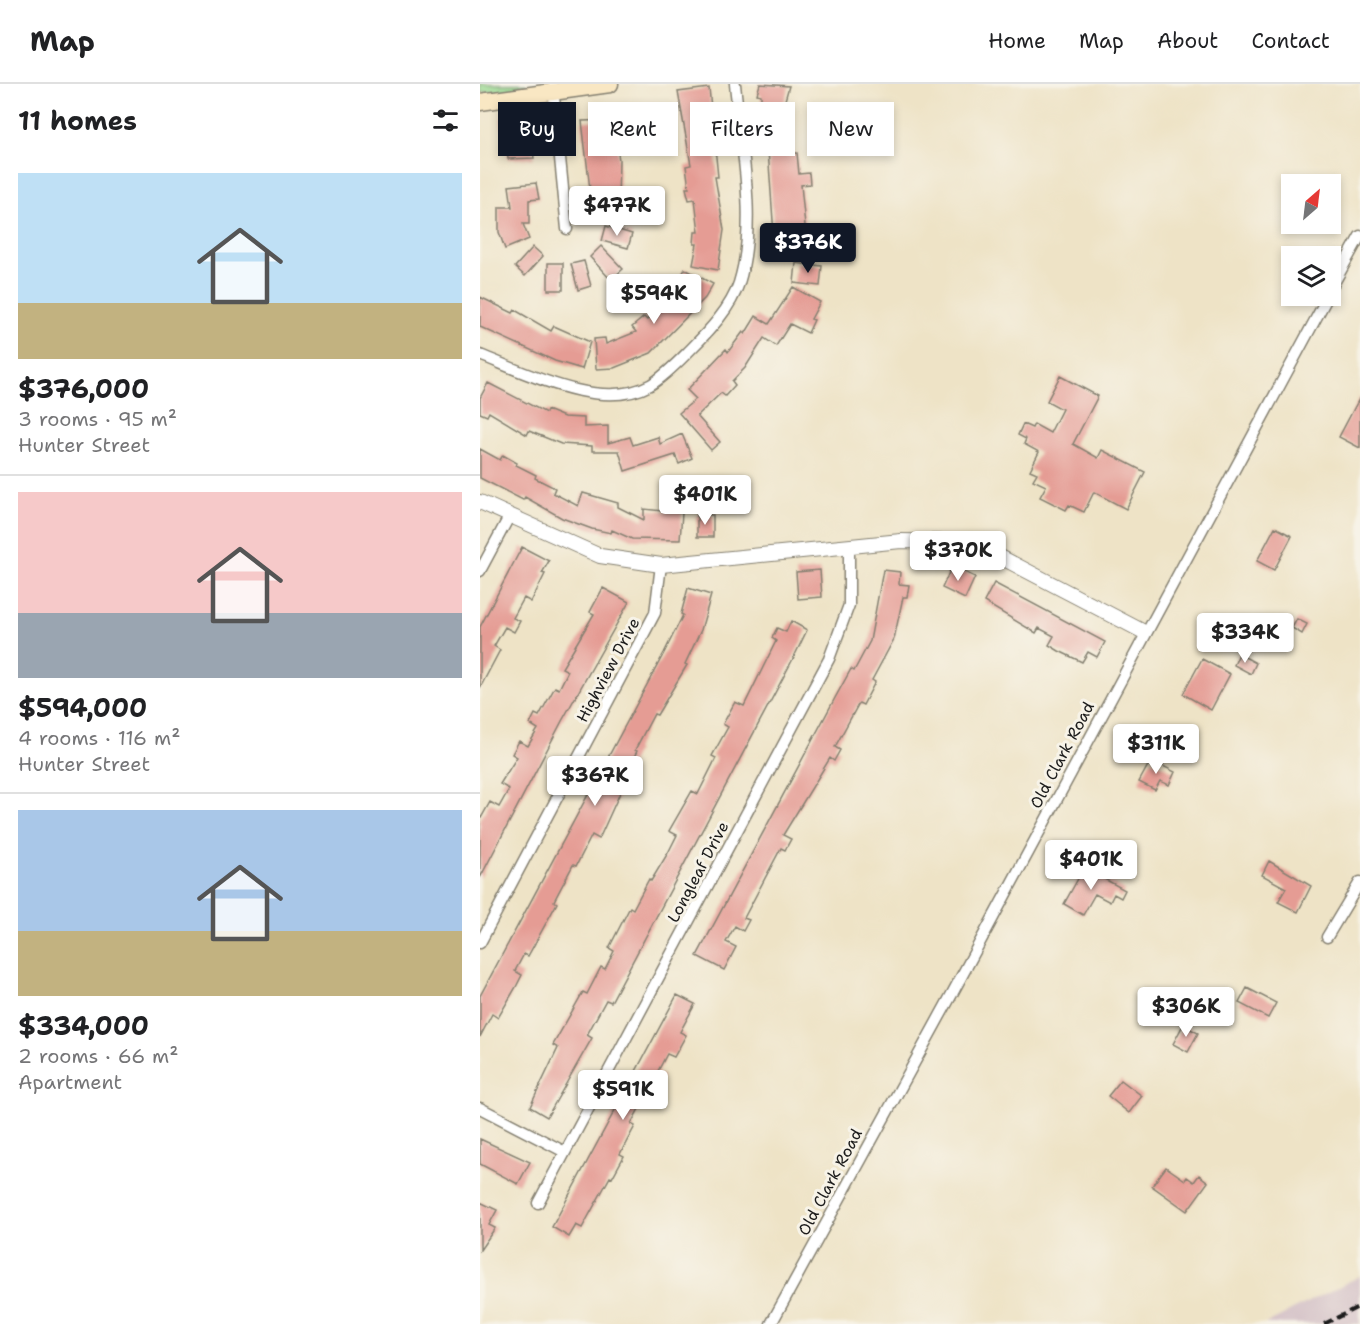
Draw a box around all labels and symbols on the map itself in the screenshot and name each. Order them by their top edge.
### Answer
north arrow [1281,174,1341,234]
pin: $477K [575,186,659,237]
pin: $376K [766,223,850,274]
pin: $594K [612,274,696,325]
pin: $401K [663,475,747,526]
pin: $370K [916,531,1000,582]
pin: $334K [1203,613,1287,664]
street label: Highview Drive [572,614,644,726]
street label: Old Clark Road [1025,698,1099,812]
pin: $311K [1114,724,1198,775]
pin: $367K [553,756,637,807]
street label: Longleaf Drive [663,818,733,926]
pin: $401K [1049,840,1133,891]
pin: $306K [1144,987,1228,1038]
pin: $591K [581,1070,665,1121]
street label: Old Clark Road [793,1125,867,1239]

